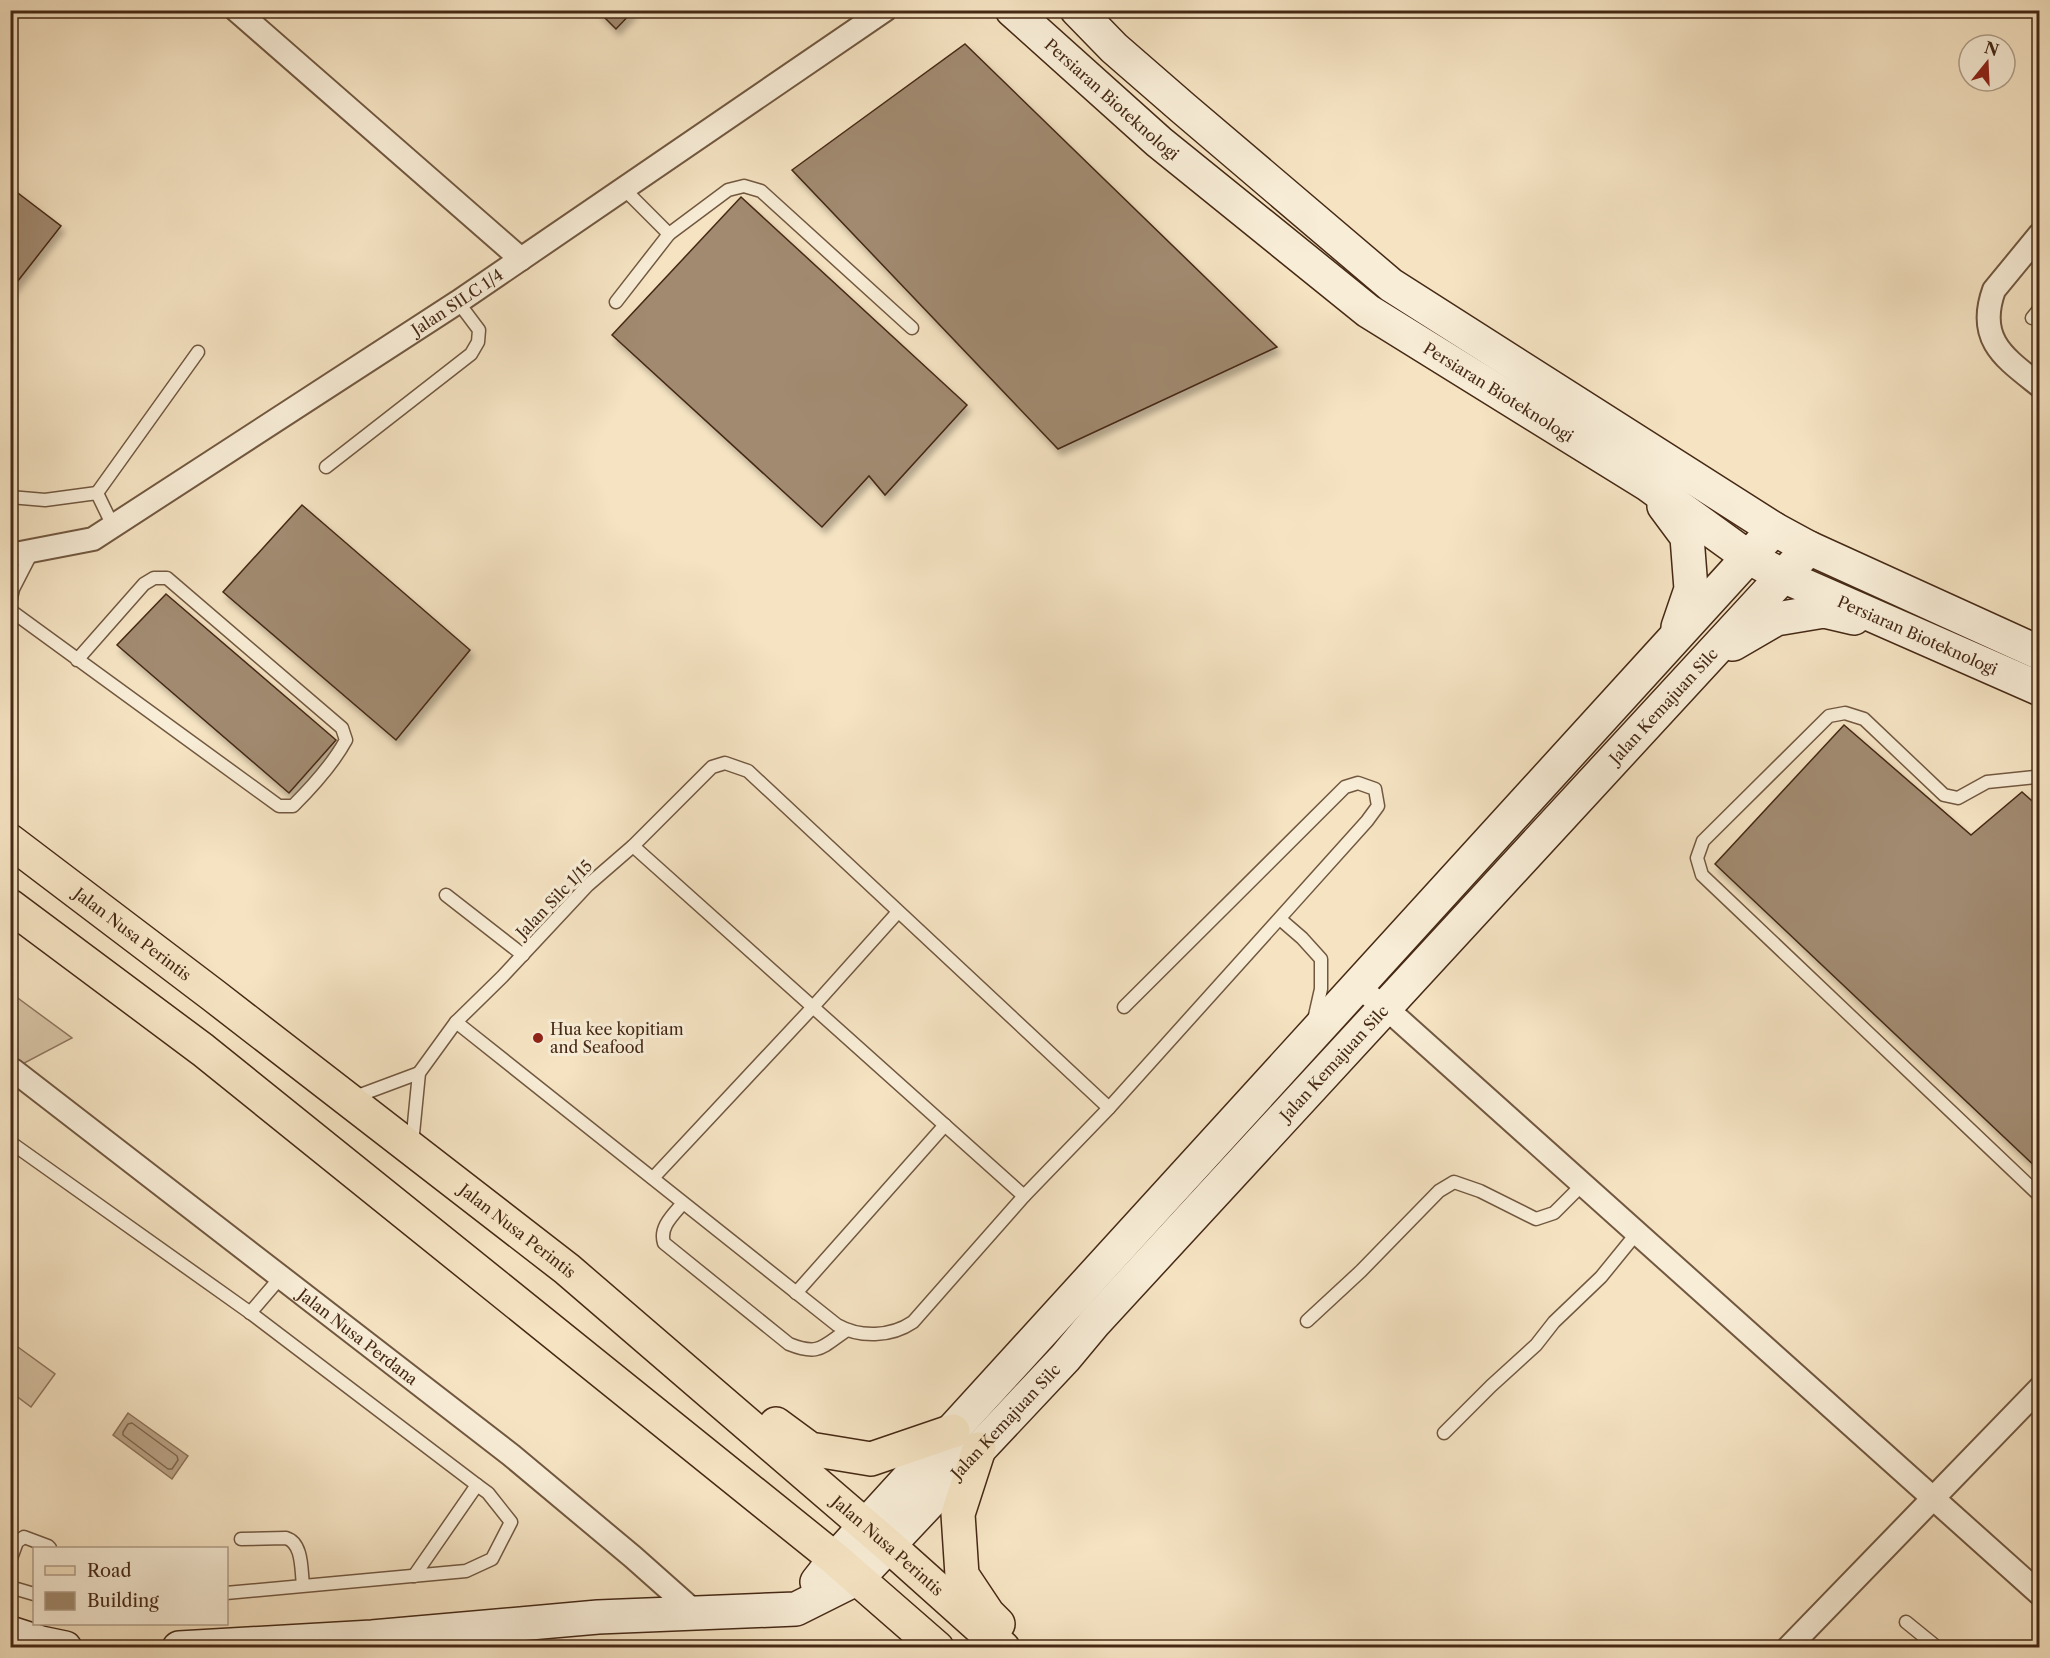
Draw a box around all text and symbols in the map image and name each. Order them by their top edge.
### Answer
north arrow [1957,33,2017,93]
street label: Persiaran Bioteknologi [1041,34,1183,164]
text: N [1982,37,2001,60]
street label: Jalan SILC 1/4 [405,264,507,341]
street label: Persiaran Bioteknologi [1420,338,1577,446]
street label: Persiaran Bioteknologi [1834,591,2001,679]
street label: Jalan Kemajuan Silc [1603,644,1722,770]
street label: Jalan Silc 1/15 [510,856,596,944]
street label: Jalan Nusa Perintis [68,881,195,985]
street label: Jalan Kemajuan Silc [1273,1001,1392,1127]
place label: Hua kee kopitiam and Seafood [550,1019,684,1057]
marker: Hua kee kopitiam and Seafood [531,1031,545,1045]
street label: Jalan Nusa Perintis [453,1178,580,1282]
street label: Jalan Nusa Perdana [292,1282,422,1390]
street label: Jalan Kemajuan Silc [945,1359,1064,1485]
street label: Jalan Nusa Perintis [825,1489,948,1600]
legend [33,1547,228,1625]
text: Road [87,1560,132,1582]
text: Building [87,1590,159,1612]

